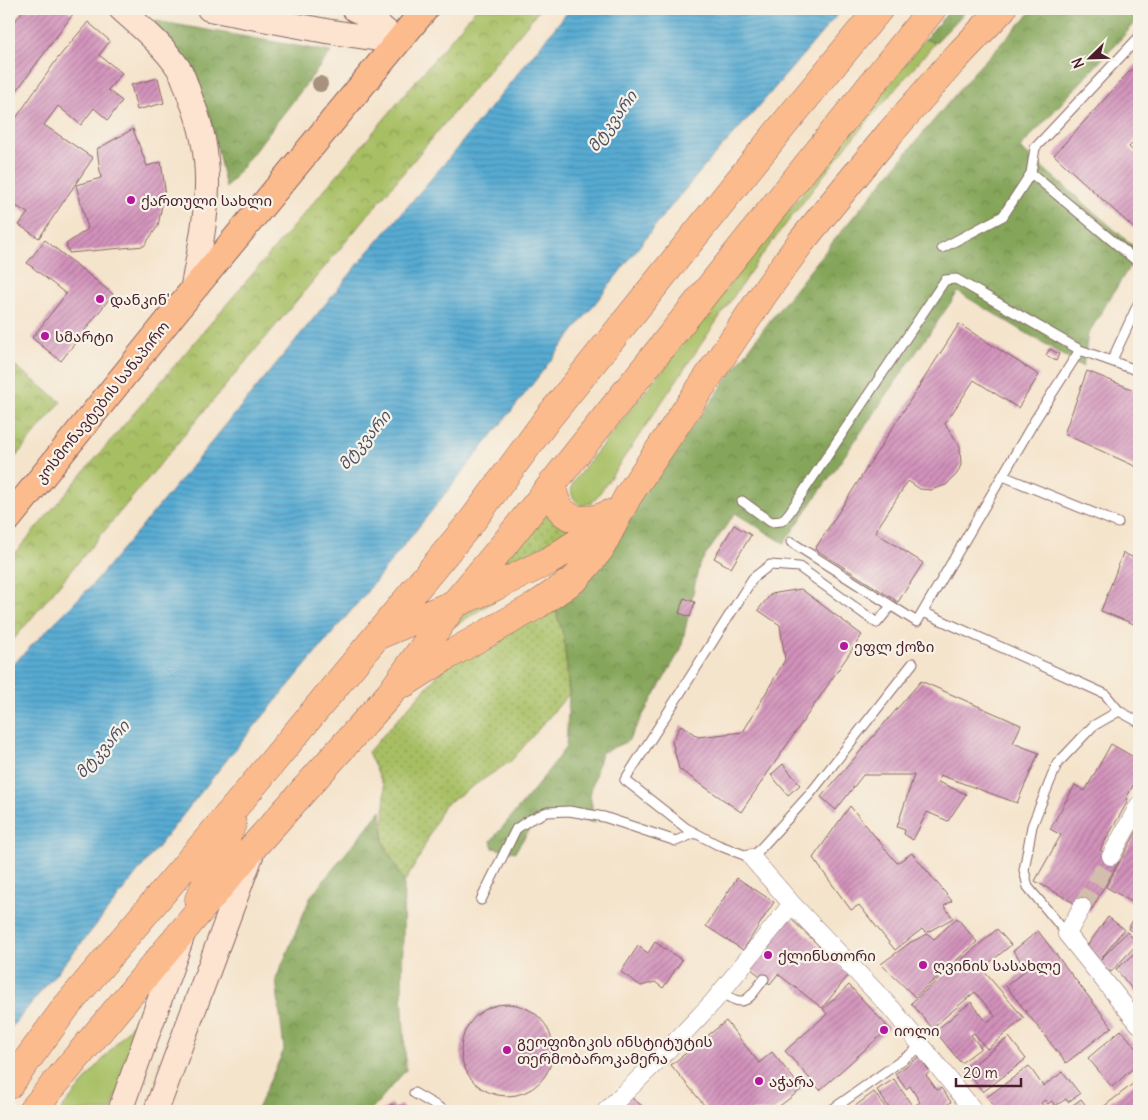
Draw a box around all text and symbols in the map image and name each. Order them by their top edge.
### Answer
north arrow [1066,32,1116,82]
text: N [1068,55,1088,71]
water label: მტკვარი [583,86,641,155]
place label: ქართული სახლი [141,191,272,210]
marker: ქართული სახლი [125,194,137,206]
place label: დანკინ' [110,290,170,309]
marker: დანკინ' [94,293,106,305]
street label: კოსმონავტების სანაპირო [31,317,173,487]
place label: სმარტი [55,327,114,346]
marker: სმარტი [39,330,51,342]
water label: მტკვარი [334,406,395,473]
place label: ეფლ ქოზი [854,637,934,656]
marker: ეფლ ქოზი [838,640,850,652]
water label: მტკვარი [71,715,134,782]
place label: ქლინსთორი [778,946,876,965]
marker: ქლინსთორი [762,949,774,961]
place label: ღვინის სასახლე [933,956,1061,975]
marker: ღვინის სასახლე [917,959,929,971]
place label: იოლი [894,1021,940,1040]
marker: იოლი [878,1024,890,1036]
place label: გეოფიზიკის ინსტიტუტის თერმობაროკამერა [517,1032,713,1068]
marker: გეოფიზიკის ინსტიტუტის თერმობაროკამერა [501,1044,513,1056]
scale bar [956,1055,1020,1087]
text: 20 m [963,1063,998,1082]
place label: აჭარა [769,1072,814,1091]
marker: აჭარა [753,1075,765,1087]

